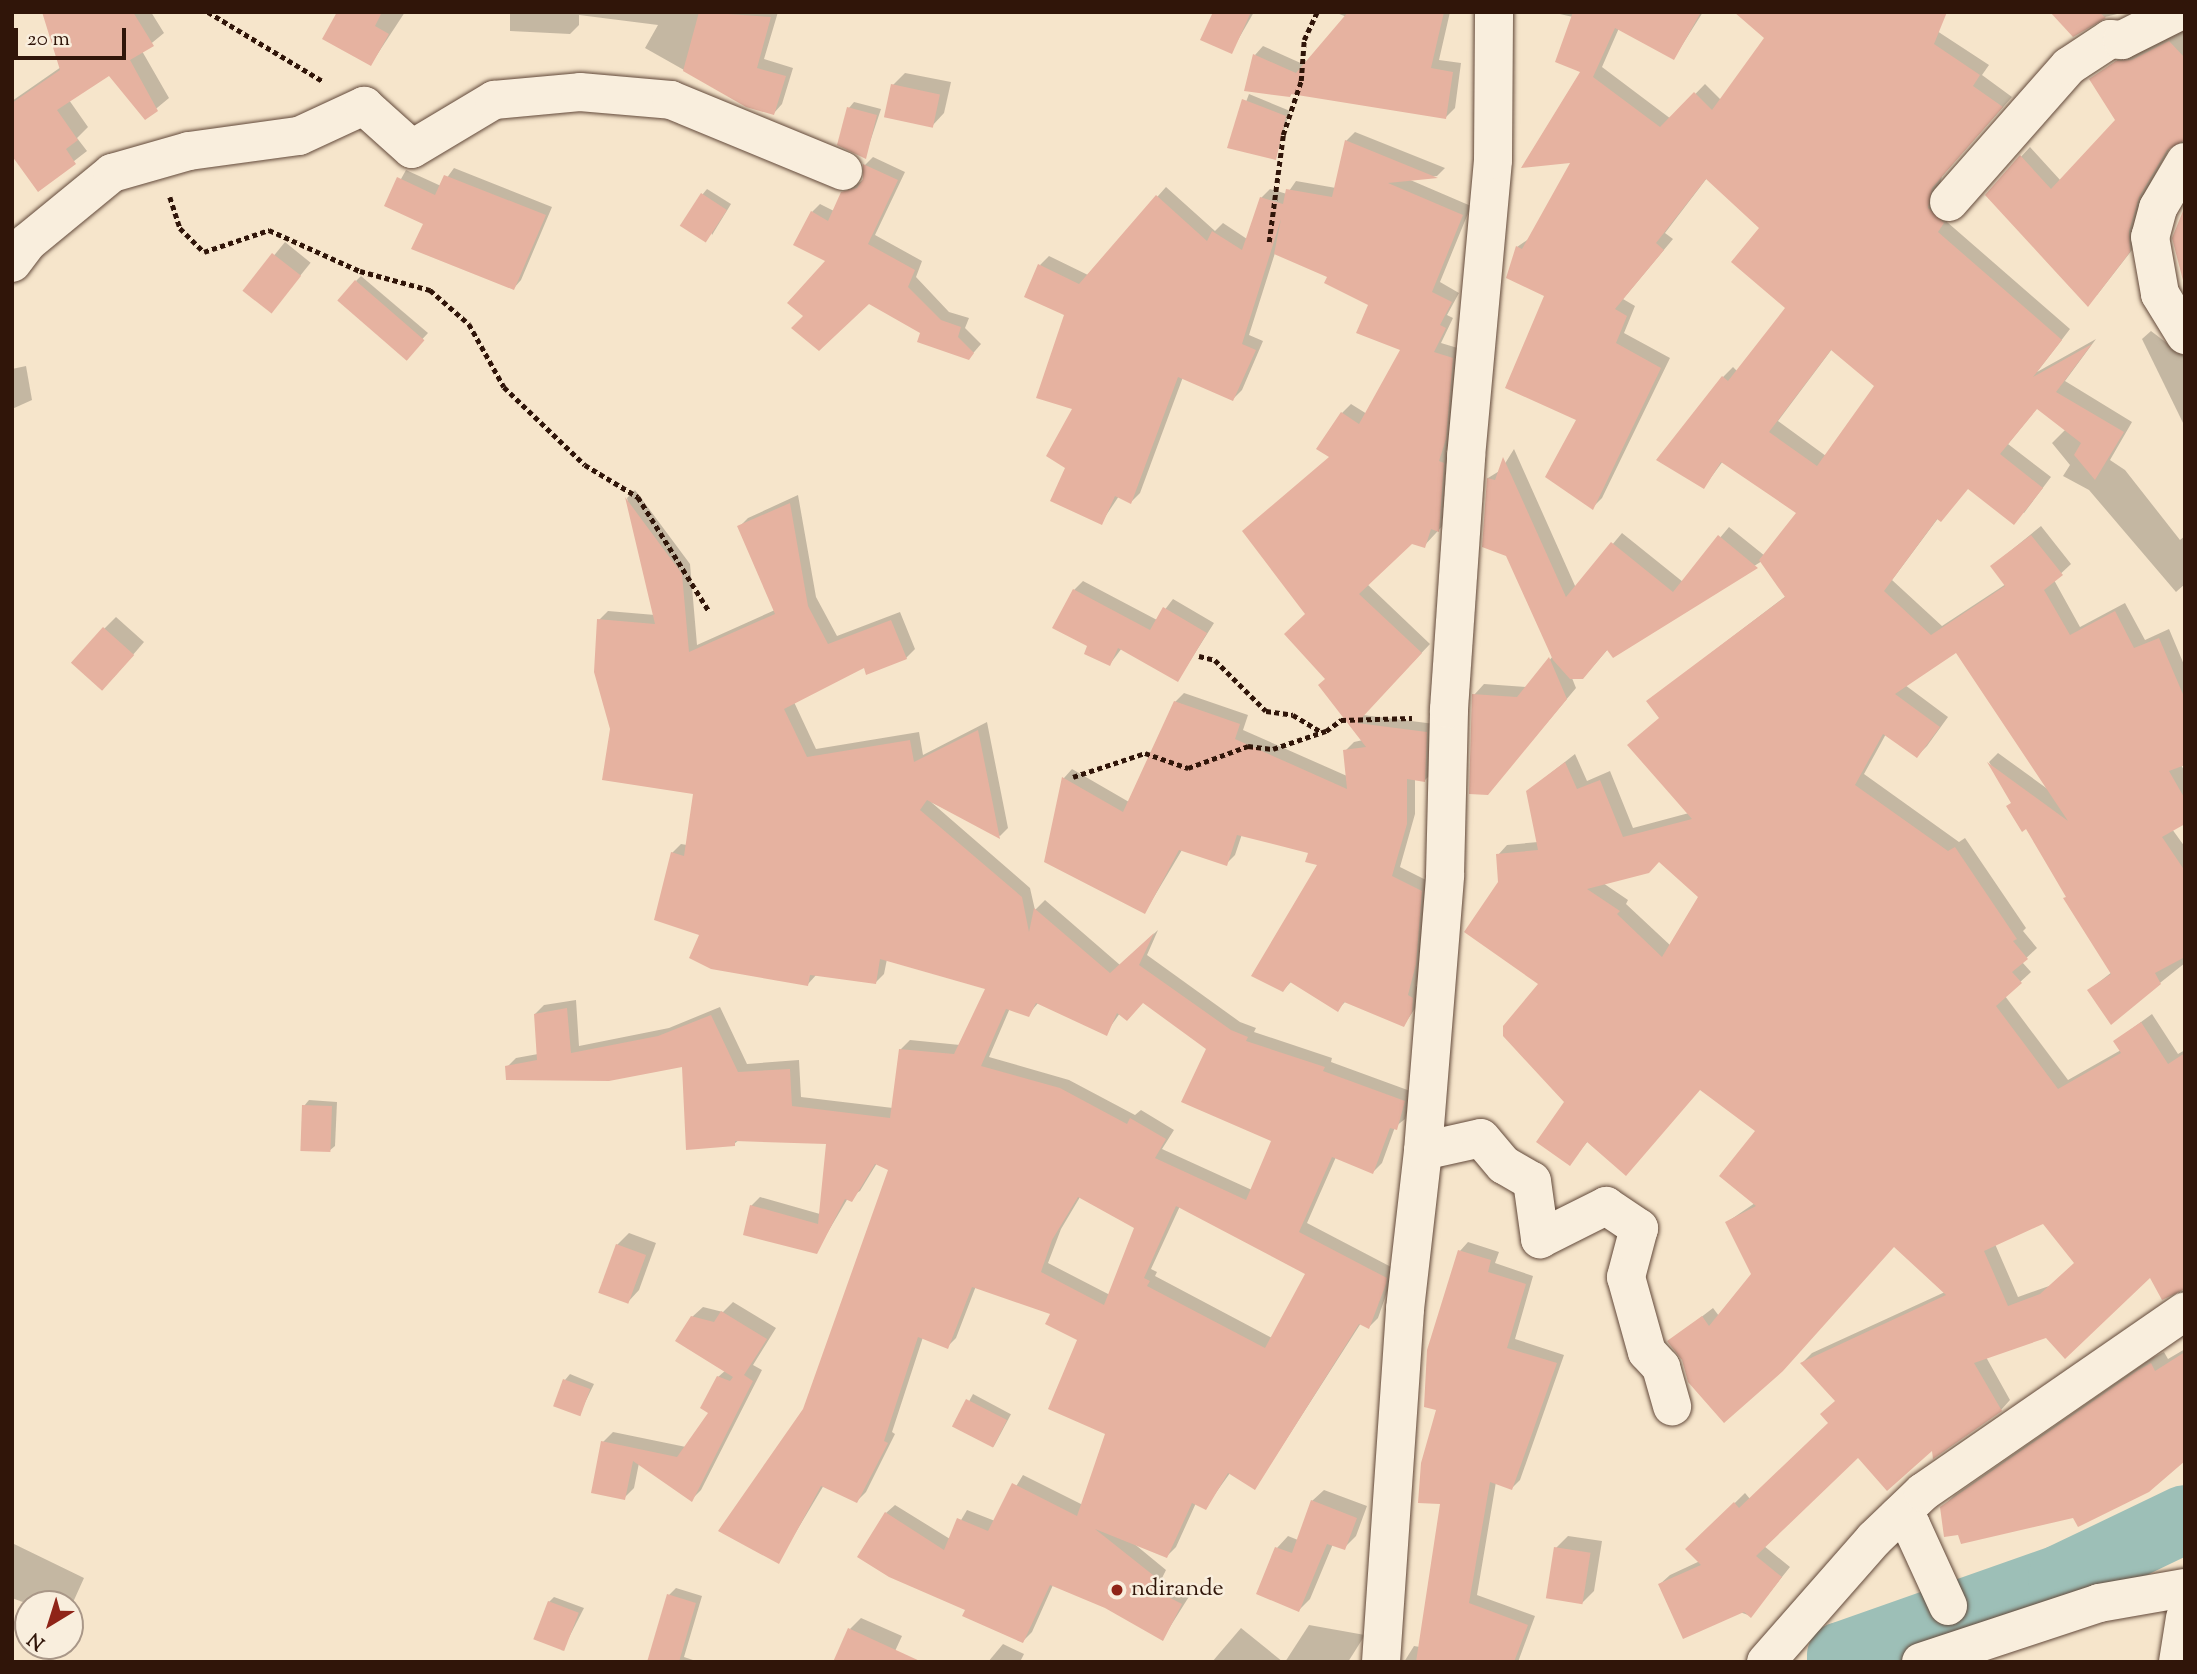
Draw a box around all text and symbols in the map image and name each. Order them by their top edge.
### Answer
scale bar [18,14,130,58]
text: 20 m [27,25,70,55]
place label: ndirande [1131,1576,1224,1604]
marker: ndirande [1109,1582,1125,1598]
north arrow [14,1590,84,1660]
text: N [23,1625,51,1656]

